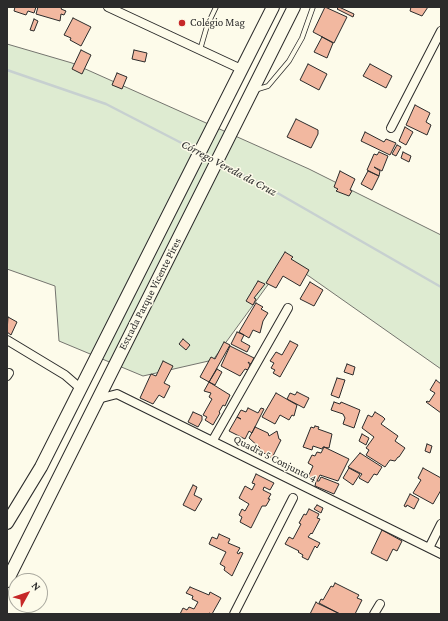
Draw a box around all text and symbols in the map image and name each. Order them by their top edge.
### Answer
place label: Colégio Mag [190,16,245,30]
marker: Colégio Mag [177,18,187,28]
water label: Córrego Vereda da Cruz [179,137,279,199]
street label: Estrada Parque Vicente Pires [116,236,184,352]
street label: Quadra 5 Conjunto 4 [231,432,319,486]
north arrow [8,573,48,613]
text: N [29,579,43,593]

